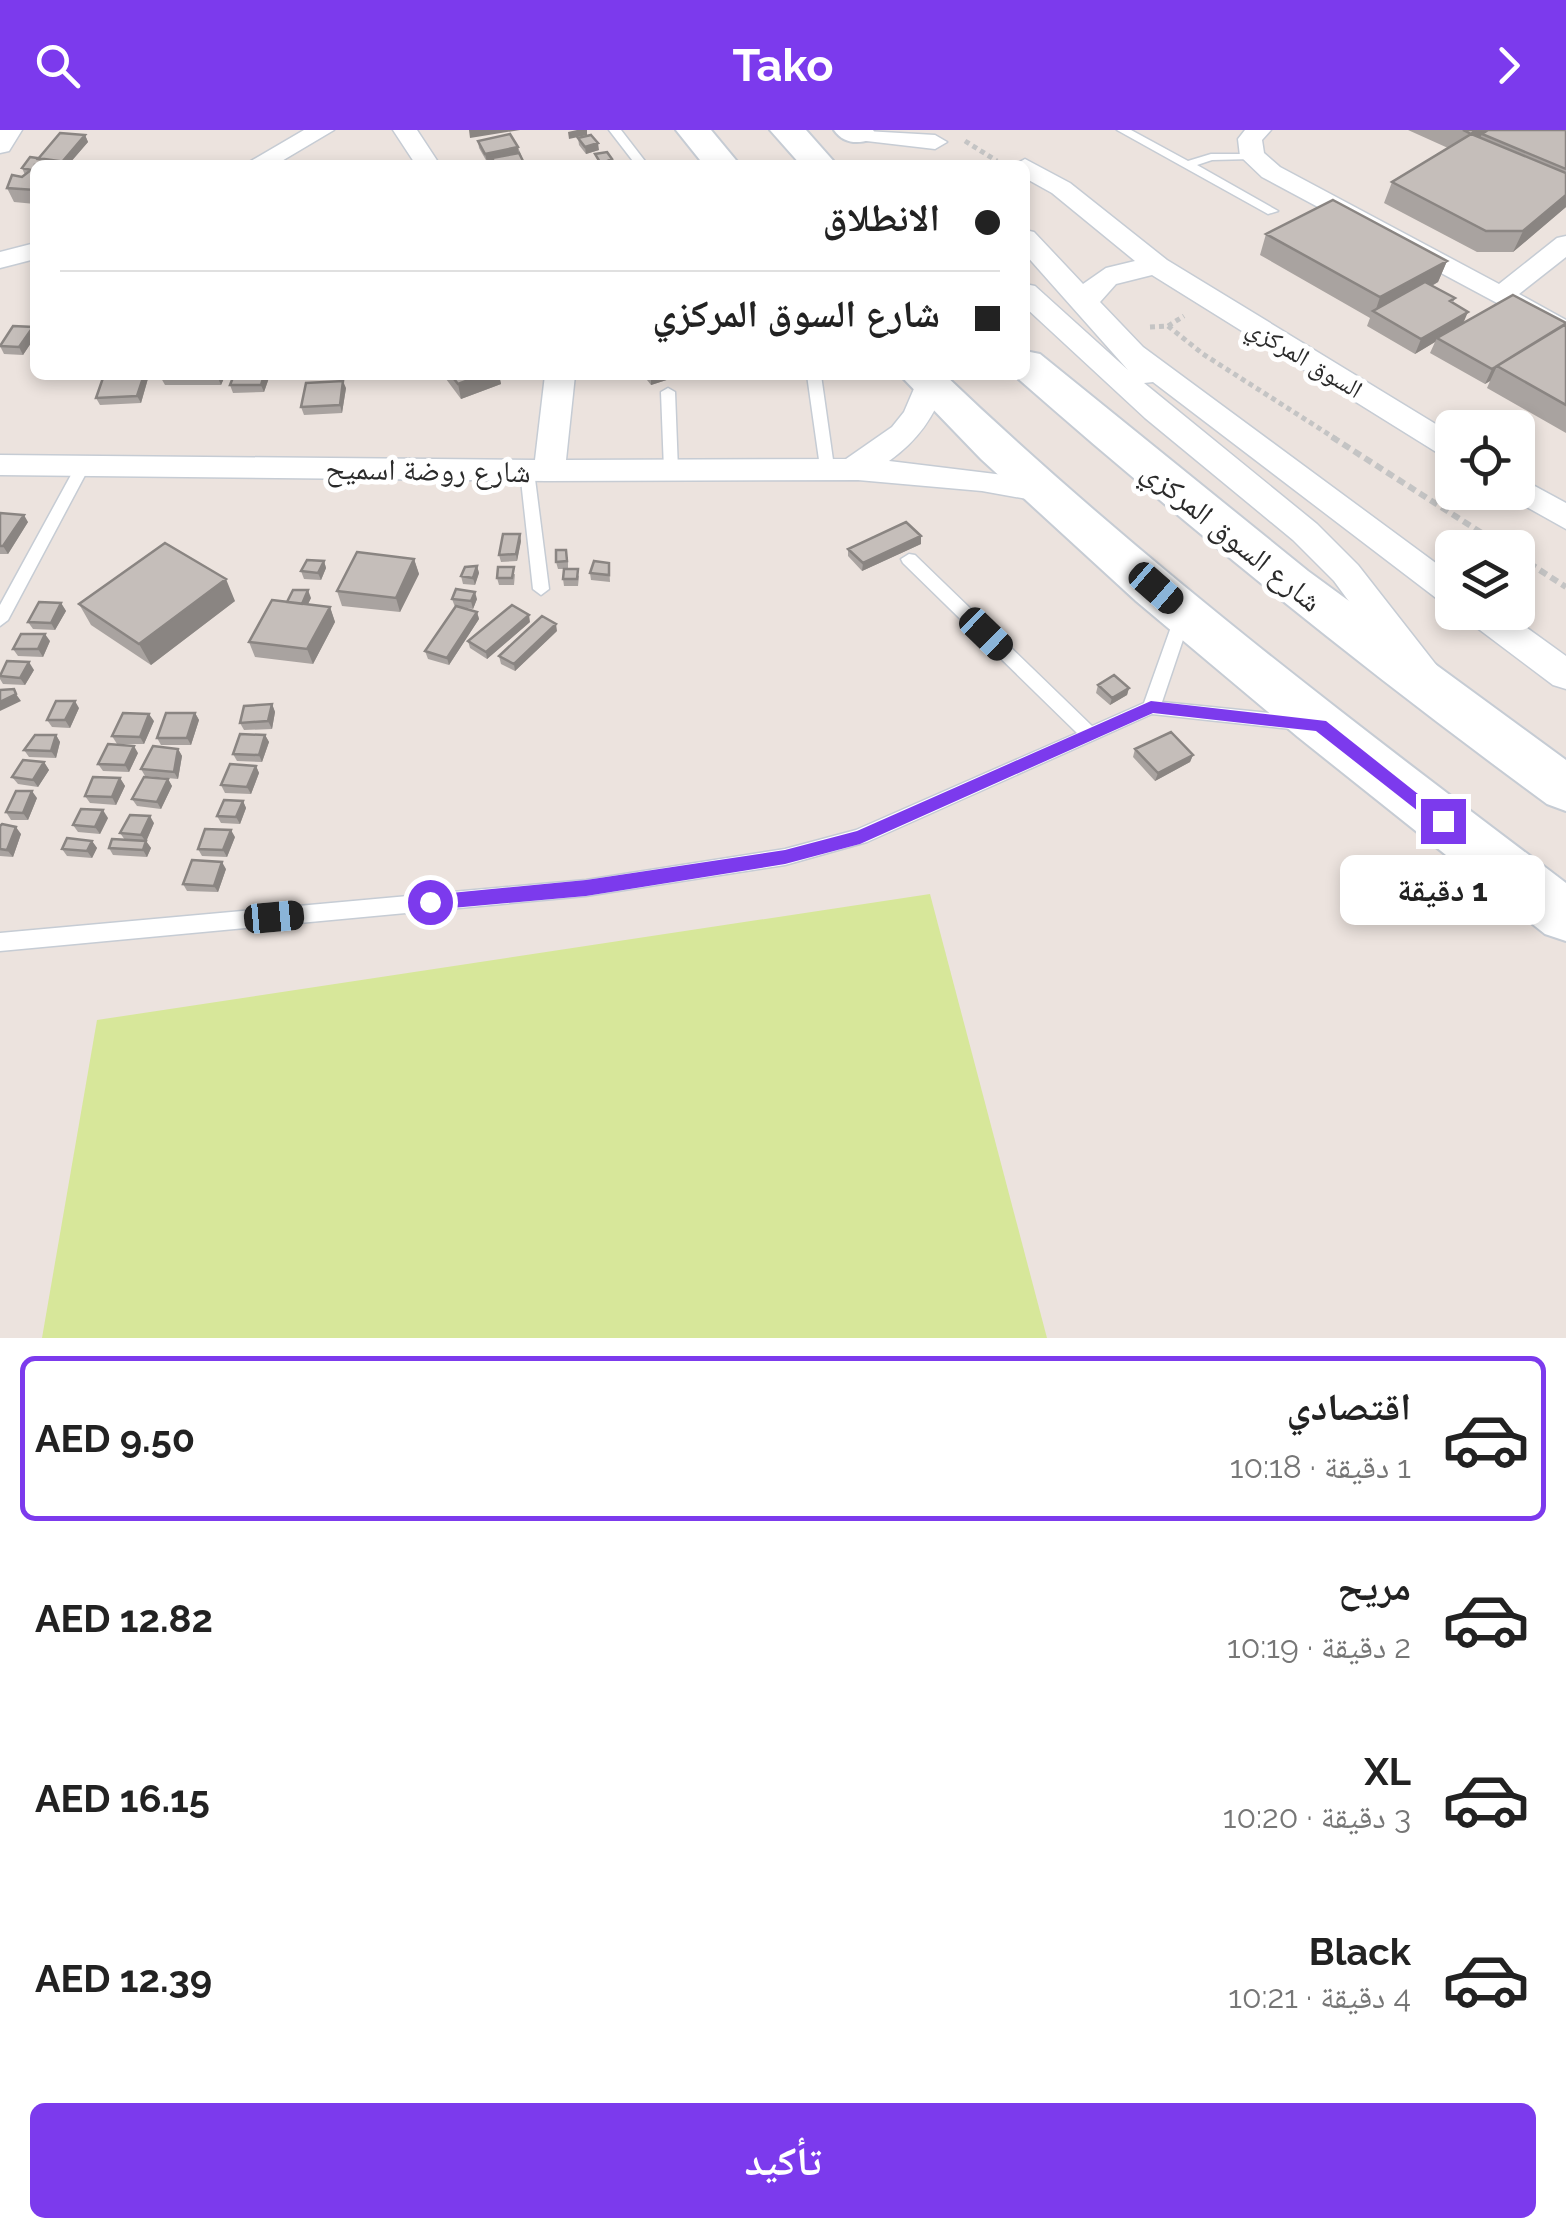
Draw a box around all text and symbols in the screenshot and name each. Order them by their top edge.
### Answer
icon: search [30,38,85,93]
icon: forward [1481,38,1536,93]
text: Tako [733,39,834,92]
text: الانطلاق [822,195,940,240]
text: شارع السوق المركزي [652,291,940,336]
street label: السوق المركزي [1239,312,1368,409]
map controls [1435,410,1535,630]
button: locate [1435,410,1535,510]
street label: شارع روضة اسميح [325,451,531,491]
street label: شارع السوق المركزي [1131,453,1329,624]
button: layers [1435,530,1535,630]
car [1124,557,1188,619]
car [954,602,1018,666]
route end [1421,799,1466,844]
callout: 1 دقيقة [1340,856,1546,926]
text: 1 دقيقة [1397,871,1488,908]
route start [408,880,453,925]
car [243,899,305,935]
text: اقتصادي [1287,1384,1411,1429]
icon: car [1441,1394,1531,1484]
text: AED 9.50 [35,1416,195,1461]
text: 1 دقيقة · 10:18 [1230,1448,1411,1485]
text: مريح [1337,1564,1411,1609]
icon: car [1441,1574,1531,1664]
text: AED 12.82 [35,1596,213,1641]
text: 2 دقيقة · 10:19 [1227,1628,1411,1665]
text: XL [1364,1749,1411,1794]
icon: car [1441,1754,1531,1844]
text: AED 16.15 [35,1776,210,1821]
text: 3 دقيقة · 10:20 [1223,1798,1411,1835]
text: Black [1309,1929,1411,1974]
icon: car [1441,1934,1531,2024]
text: AED 12.39 [35,1956,212,2001]
text: 4 دقيقة · 10:21 [1228,1978,1411,2015]
button: تأكيد [30,2103,1536,2218]

